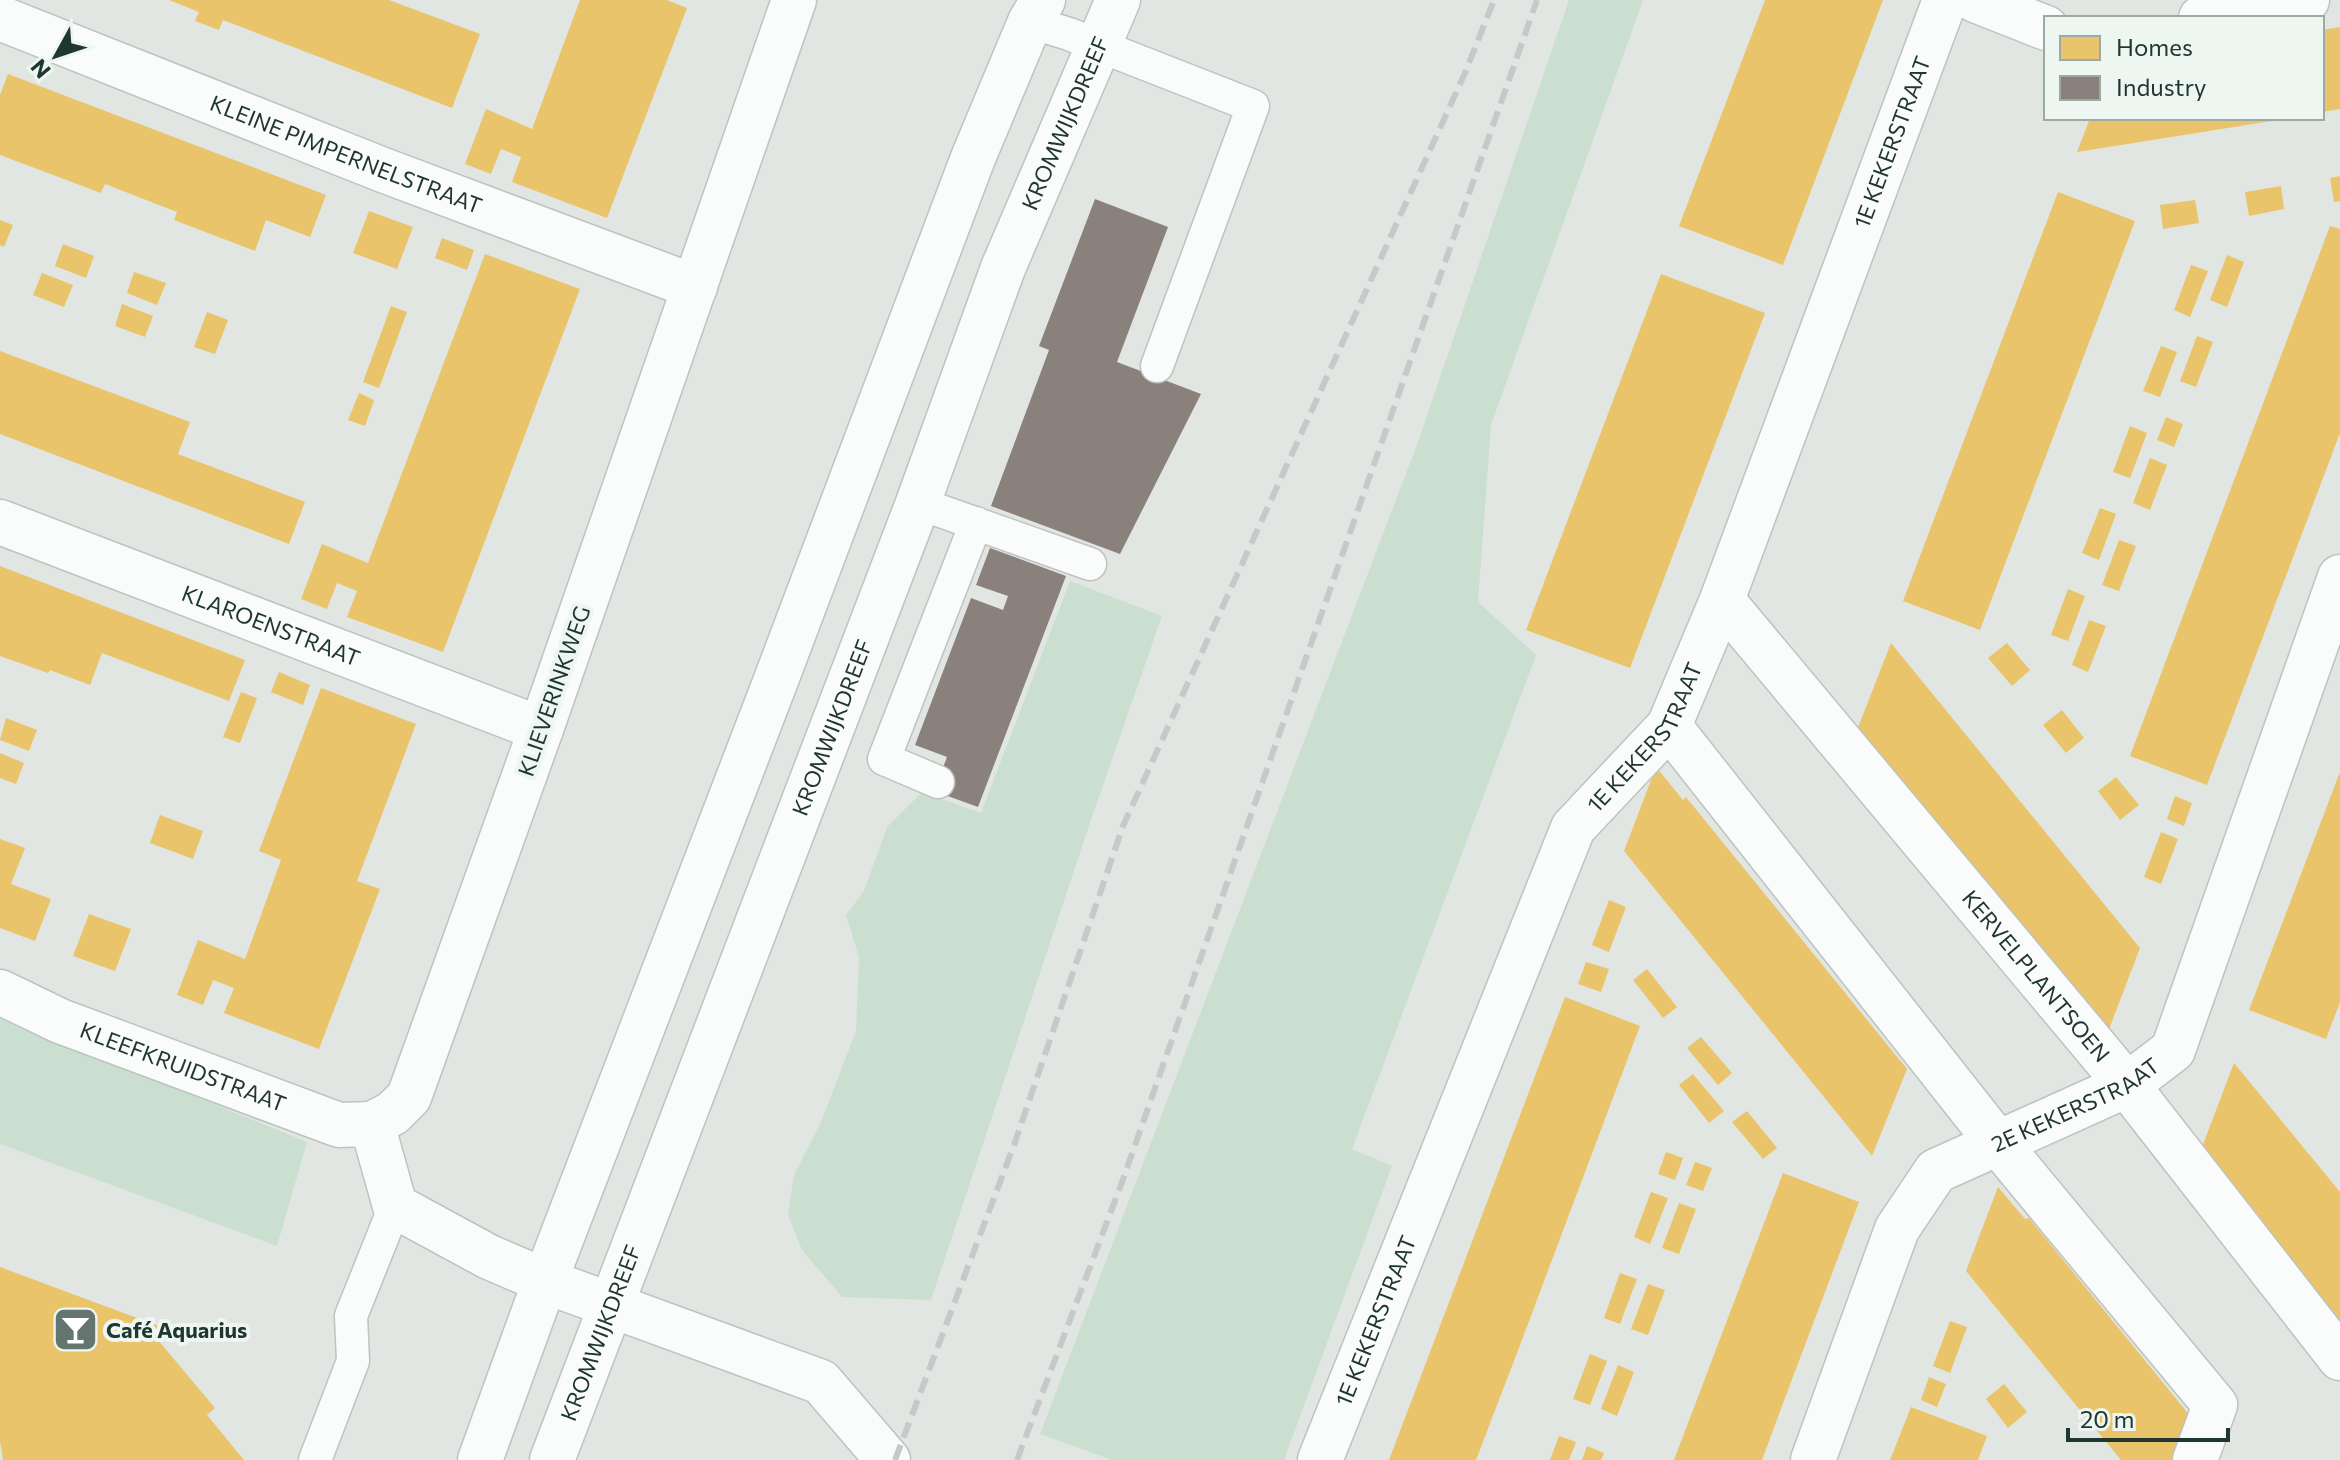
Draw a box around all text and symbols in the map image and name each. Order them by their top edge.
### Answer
north arrow [16,16,96,96]
legend [2044,16,2324,120]
street label: KROMWIJKDREEF [1015,32,1114,214]
text: Homes [2116,32,2193,61]
street label: 1E KEKERSTRAAT [1848,52,1936,232]
text: N [25,54,56,84]
text: Industry [2116,72,2206,101]
street label: KLEINE PIMPERNELSTRAAT [206,89,486,219]
street label: KLAROENSTRAAT [178,579,364,671]
street label: KLIEVERINKWEG [512,602,595,780]
street label: KROMWIJKDREEF [786,636,877,819]
street label: 1E KEKERSTRAAT [1581,658,1707,817]
street label: KERVELPLANTSOEN [1957,884,2116,1067]
street label: KLEEFKRUIDSTRAAT [77,1016,290,1117]
street label: 2E KEKERSTRAAT [1987,1052,2164,1157]
street label: 1E KEKERSTRAAT [1329,1231,1421,1410]
street label: KROMWIJKDREEF [554,1241,646,1425]
bar icon: Café Aquarius [51,1306,99,1354]
place label: Café Aquarius [106,1316,247,1343]
scale bar [2068,1392,2228,1442]
text: 20 m [2080,1404,2134,1433]

